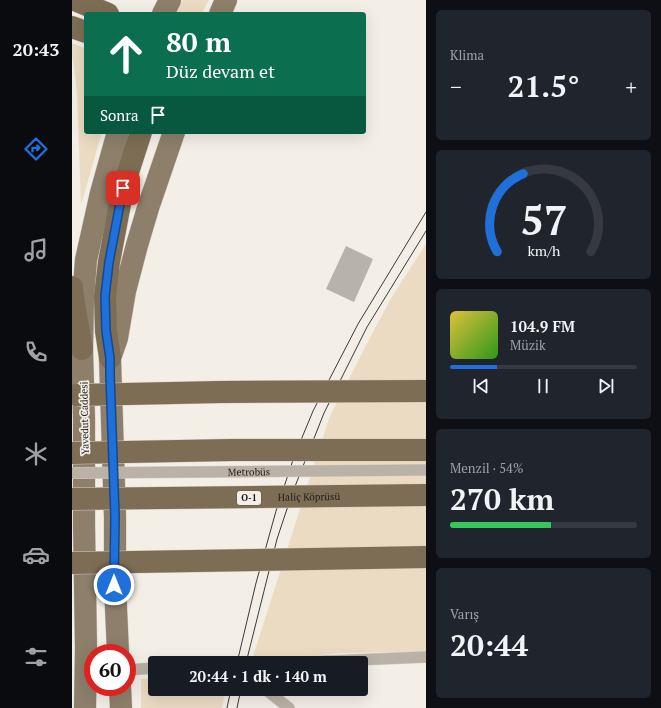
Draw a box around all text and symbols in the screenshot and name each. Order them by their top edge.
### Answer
text: 80 m [166,23,231,60]
icon: ahead [100,28,152,80]
text: 20:43 [13,37,59,61]
text: Klima [450,46,484,64]
text: Düz devam et [166,59,275,83]
text: 21.5° [507,66,580,106]
text: − [450,72,462,101]
text: + [625,72,637,101]
icon: arrive [147,104,169,126]
text: Sonra [100,105,139,125]
icon: directions [22,135,50,163]
pin [106,171,140,205]
icon: arrive [112,177,134,199]
text: 57 [520,192,567,247]
icon: music [22,236,50,264]
text: km/h [527,241,561,260]
text: 104.9 FM [510,316,575,336]
text: Müzik [510,336,546,354]
icon: phone [22,338,50,366]
icon: previous [470,375,492,397]
icon: pause [532,375,554,397]
icon: next [595,375,617,397]
street label: Yavedut Caddesi [77,381,92,455]
icon: climate [22,440,50,468]
text: Menzil · 54% [450,459,524,477]
street label: Metrobüs [228,465,270,479]
text: 270 km [450,479,554,519]
street label: Haliç Köprüsü [278,490,340,504]
road number: O-1 [237,491,261,505]
icon: car [22,541,50,569]
position arrow [93,564,135,606]
text: Varış [450,605,479,623]
text: 20:44 [450,625,528,665]
icon: filters [22,643,50,671]
speed limit sign: 60 [84,644,136,696]
text: 20:44 · 1 dk · 140 m [189,666,327,686]

